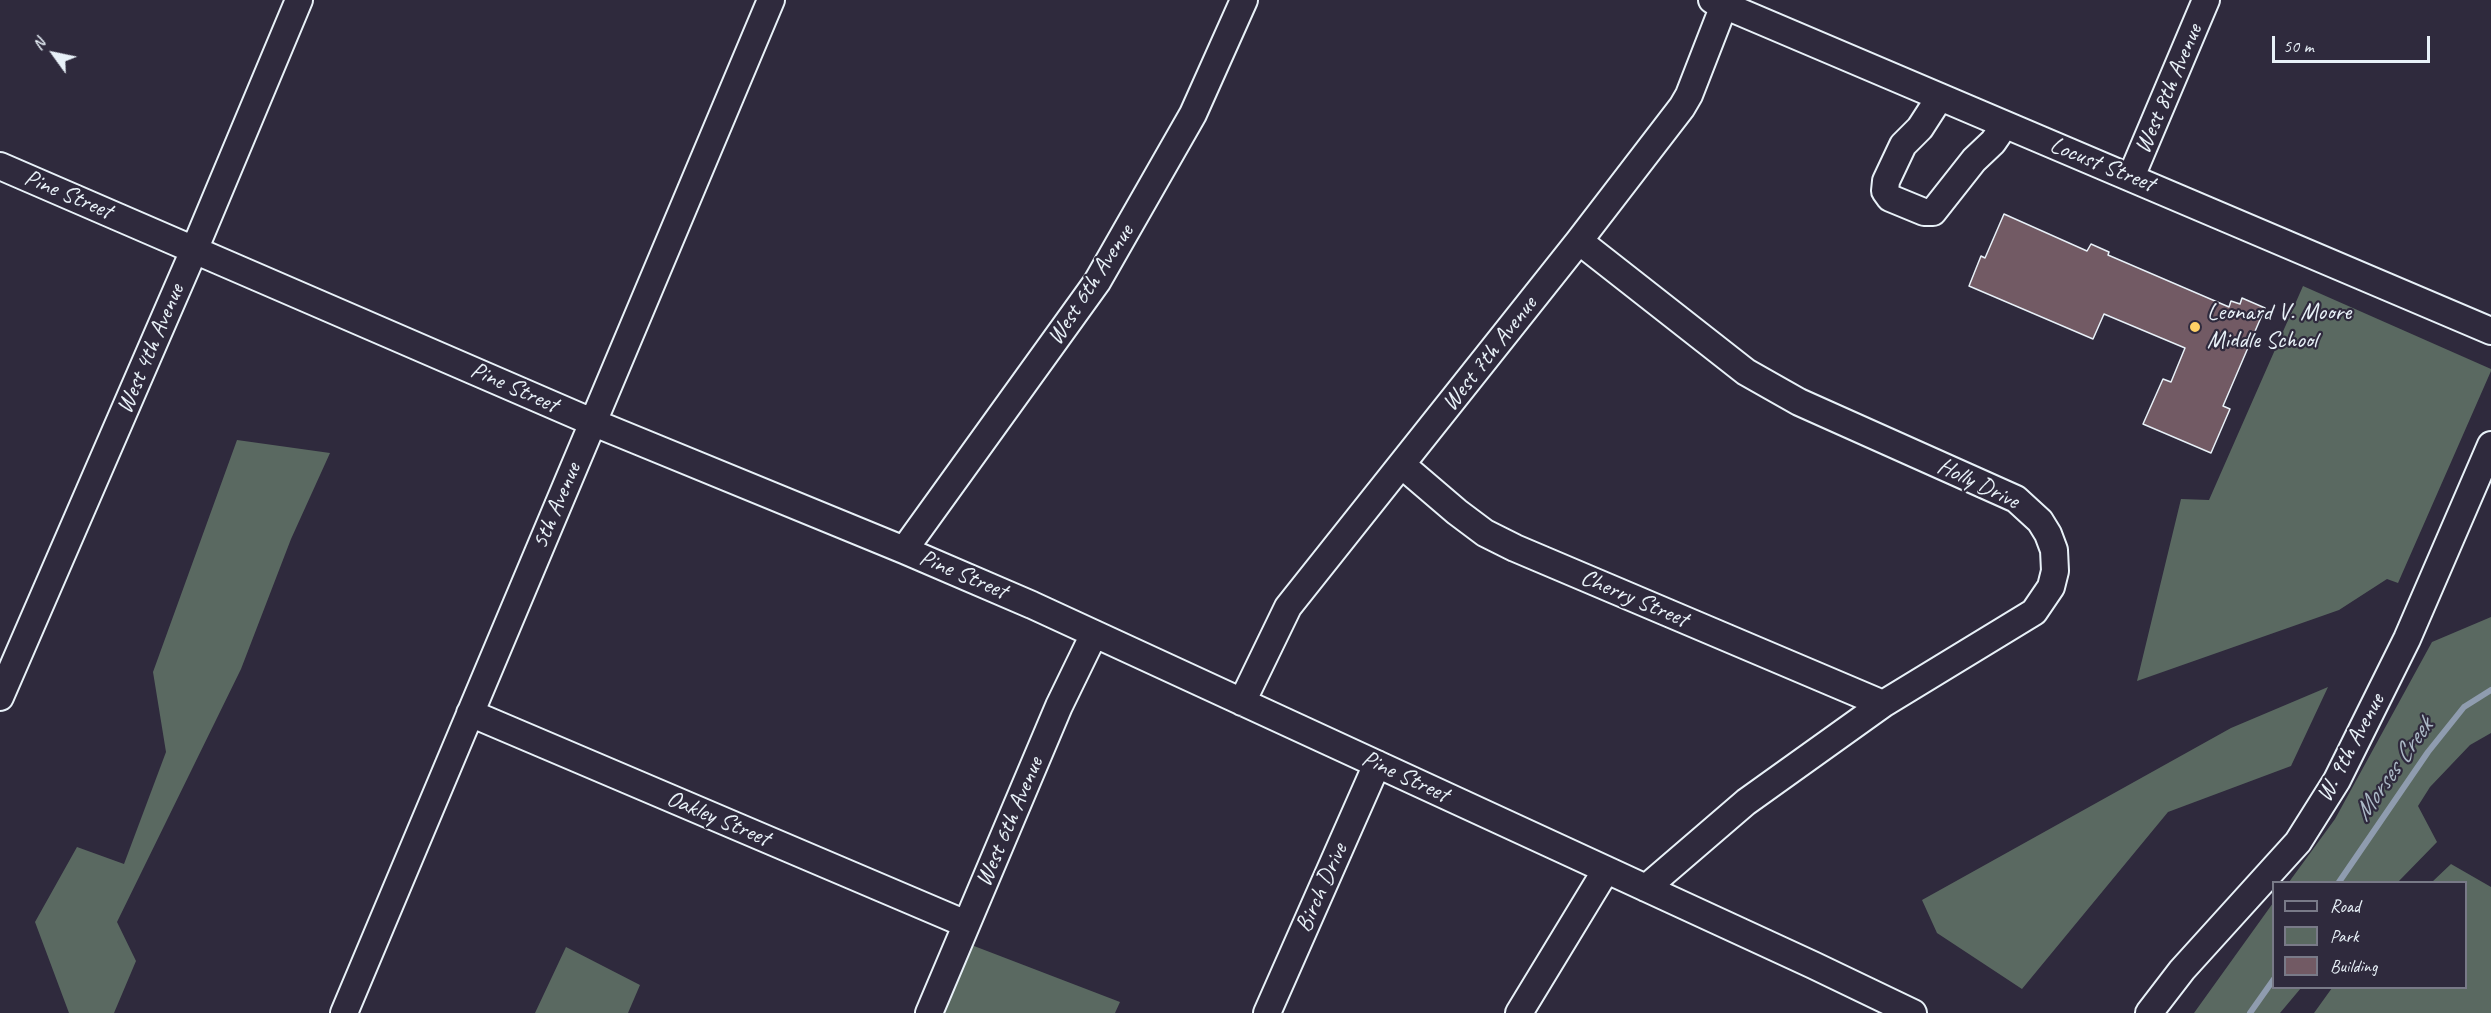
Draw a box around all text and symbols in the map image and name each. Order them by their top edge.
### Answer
street label: West 8th Avenue [2129,20,2209,158]
north arrow [24,24,84,84]
scale bar [2275,24,2432,62]
text: N [28,35,50,54]
text: 50 m [2283,35,2314,57]
street label: Locust Street [2045,131,2159,199]
street label: Pine Street [20,164,116,226]
street label: West 6th Avenue [1041,219,1141,351]
street label: West 4th Avenue [111,280,191,418]
street label: West 7th Avenue [1436,291,1544,417]
place label: Leonard V. Moore Middle School [2207,299,2351,355]
marker: Leonard V. Moore Middle School [2188,320,2202,334]
street label: Pine Street [466,356,562,420]
street label: Holly Drive [1933,452,2023,516]
street label: 5th Avenue [526,459,588,553]
street label: Pine Street [915,544,1011,606]
street label: Cherry Street [1576,564,1692,634]
street label: W. 9th Avenue [2310,689,2392,807]
water label: Morses Creek [2347,713,2441,827]
street label: Pine Street [1357,744,1453,810]
street label: West 6th Avenue [970,753,1050,891]
street label: Oakley Street [662,784,774,854]
street label: Birch Drive [1290,839,1354,937]
legend [2272,881,2467,989]
text: Road [2330,895,2360,917]
text: Park [2330,925,2359,947]
text: Building [2330,955,2377,977]

